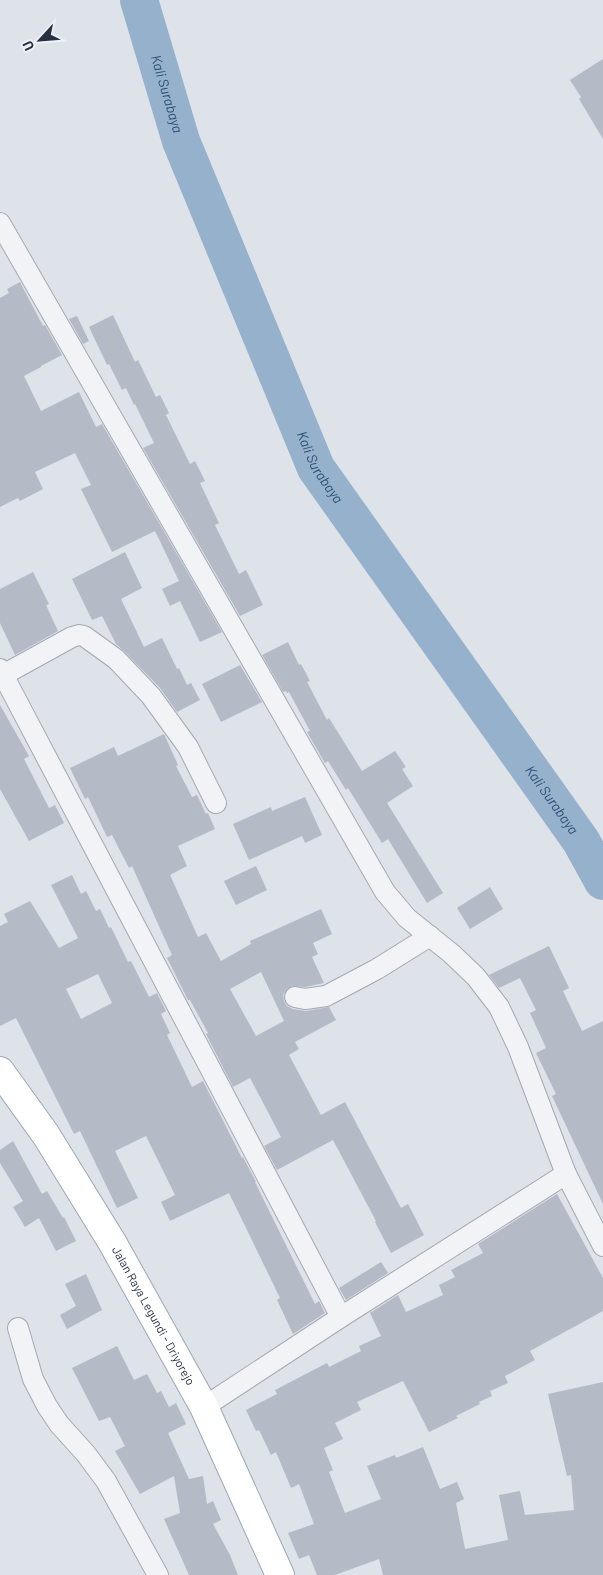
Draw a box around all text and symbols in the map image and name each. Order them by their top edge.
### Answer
north arrow [15,15,65,65]
text: U [18,38,37,54]
water label: Kali Surabaya [148,53,187,135]
water label: Kali Surabaya [294,428,347,506]
water label: Kali Surabaya [522,762,582,837]
street label: Jalan Raya Legundi - Driyorejo [110,1243,198,1387]

